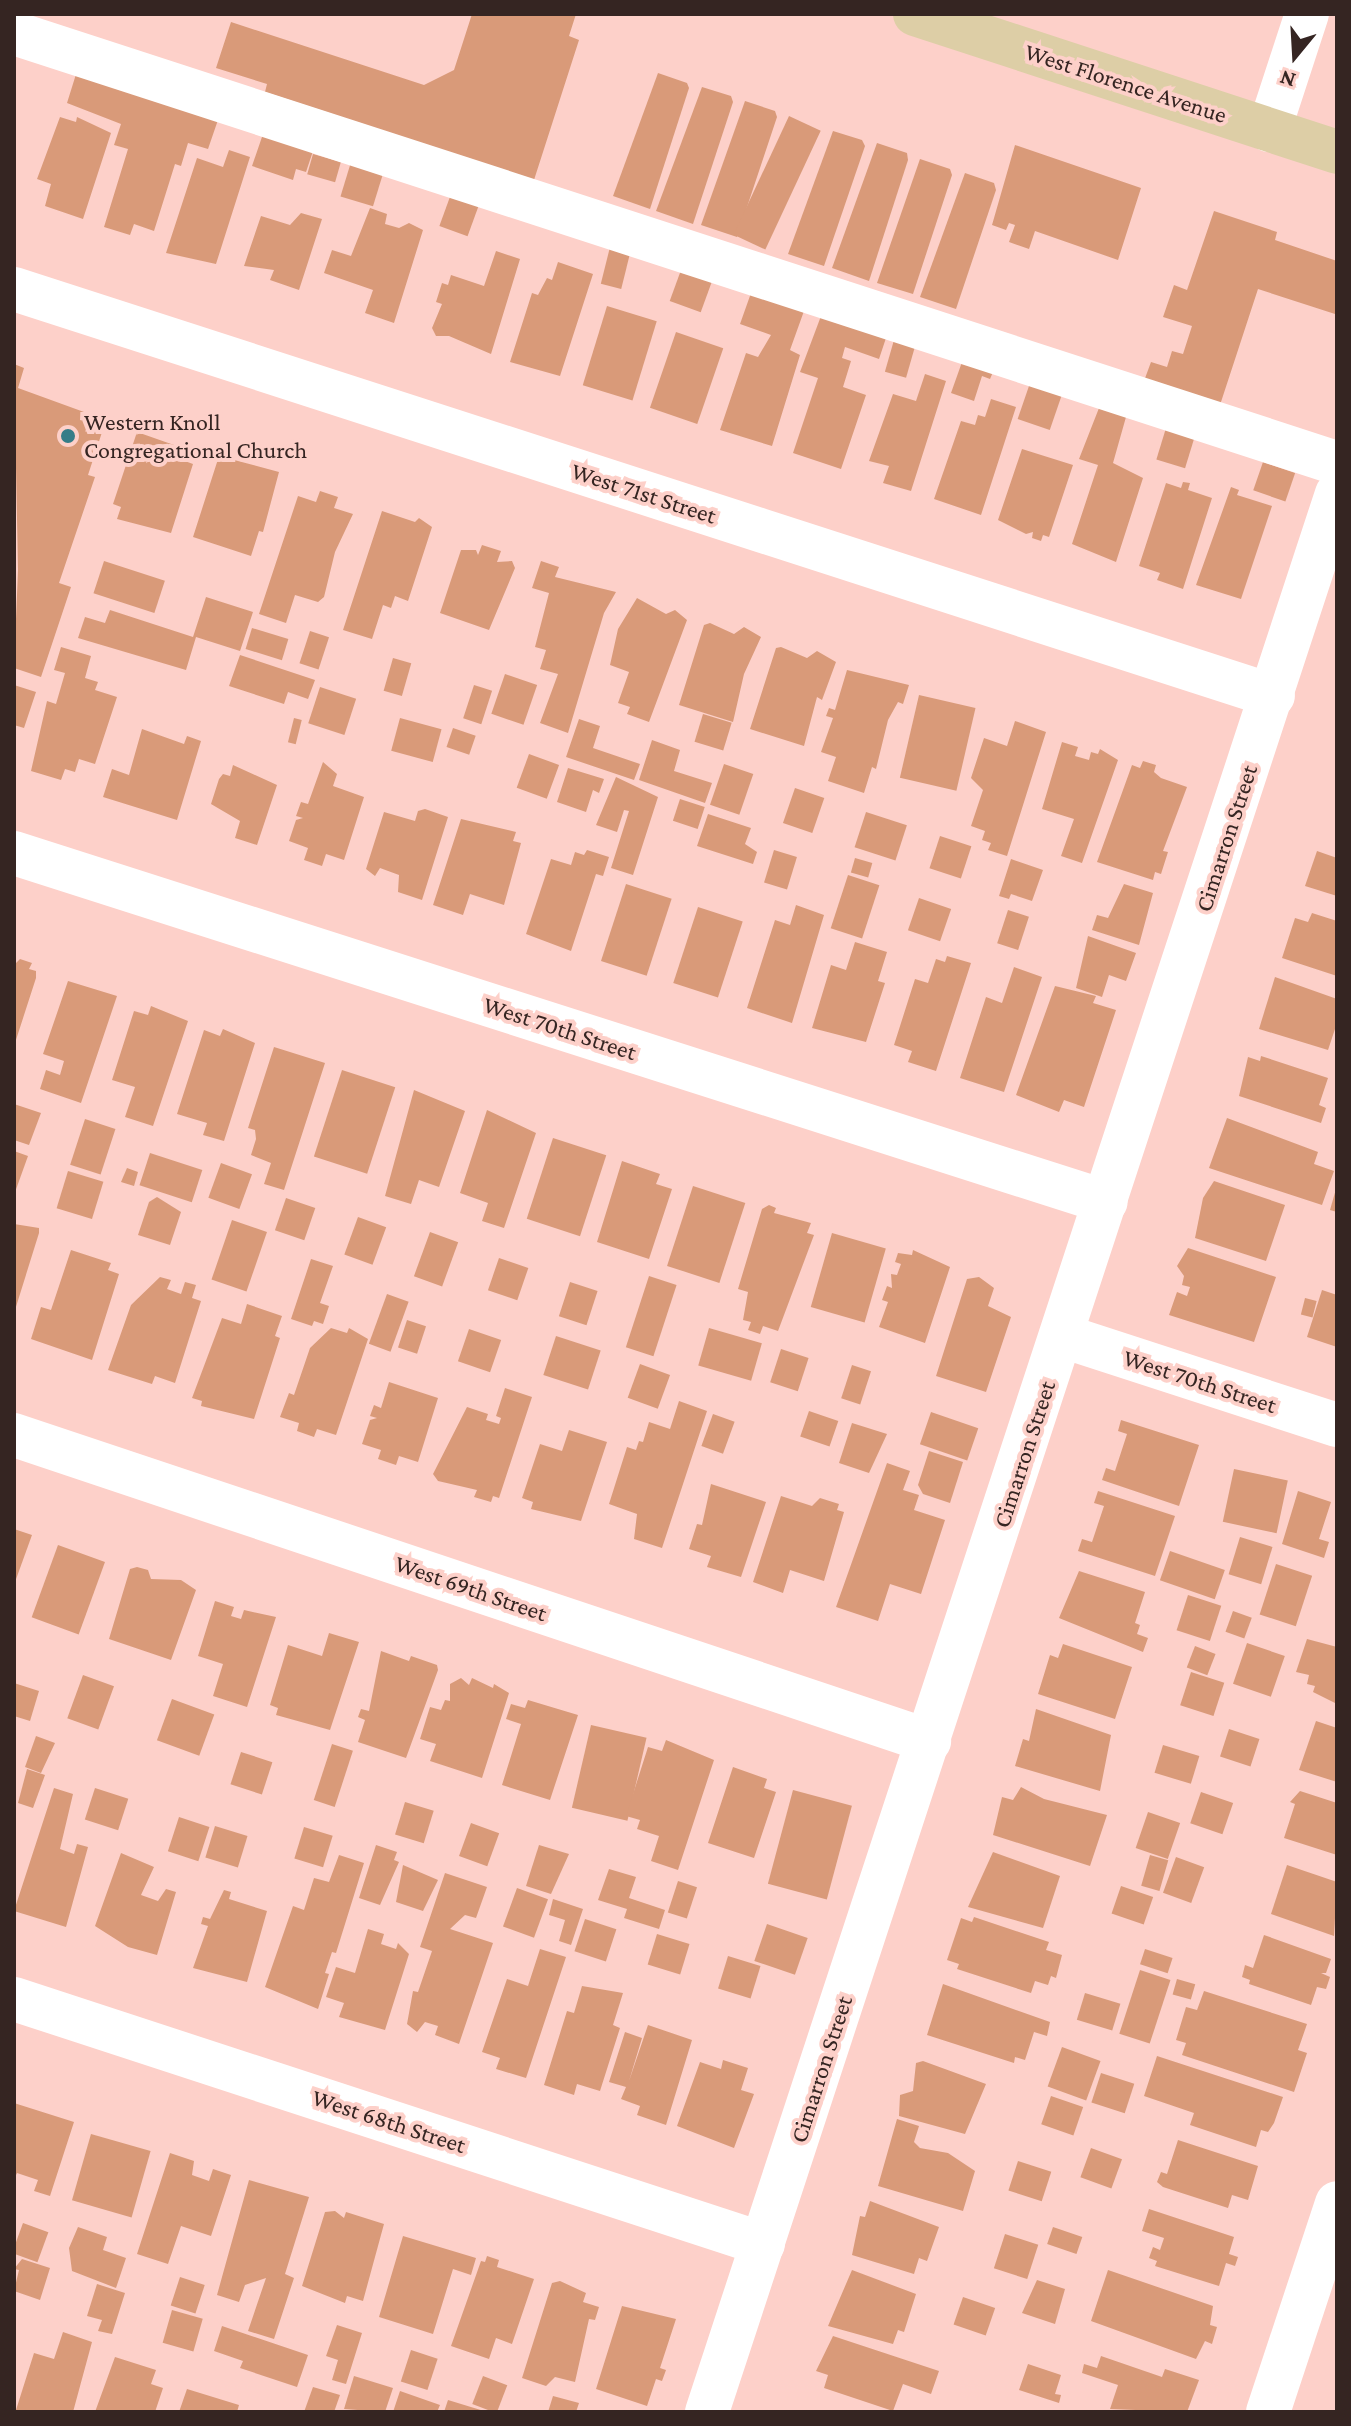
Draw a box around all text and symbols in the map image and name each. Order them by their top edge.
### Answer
north arrow [1255,16,1335,96]
street label: West Florence Avenue [1021,37,1231,129]
text: N [1276,65,1298,94]
place label: Western Knoll Congregational Church [84,408,307,464]
marker: Western Knoll Congregational Church [59,427,77,445]
street label: West 71st Street [568,456,720,530]
street label: Cimarron Street [1189,761,1263,915]
street label: West 70th Street [480,990,640,1066]
street label: West 70th Street [1120,1343,1280,1419]
street label: Cimarron Street [987,1377,1061,1531]
street label: West 69th Street [391,1549,551,1627]
street label: Cimarron Street [784,1992,858,2146]
street label: West 68th Street [308,2083,470,2159]

